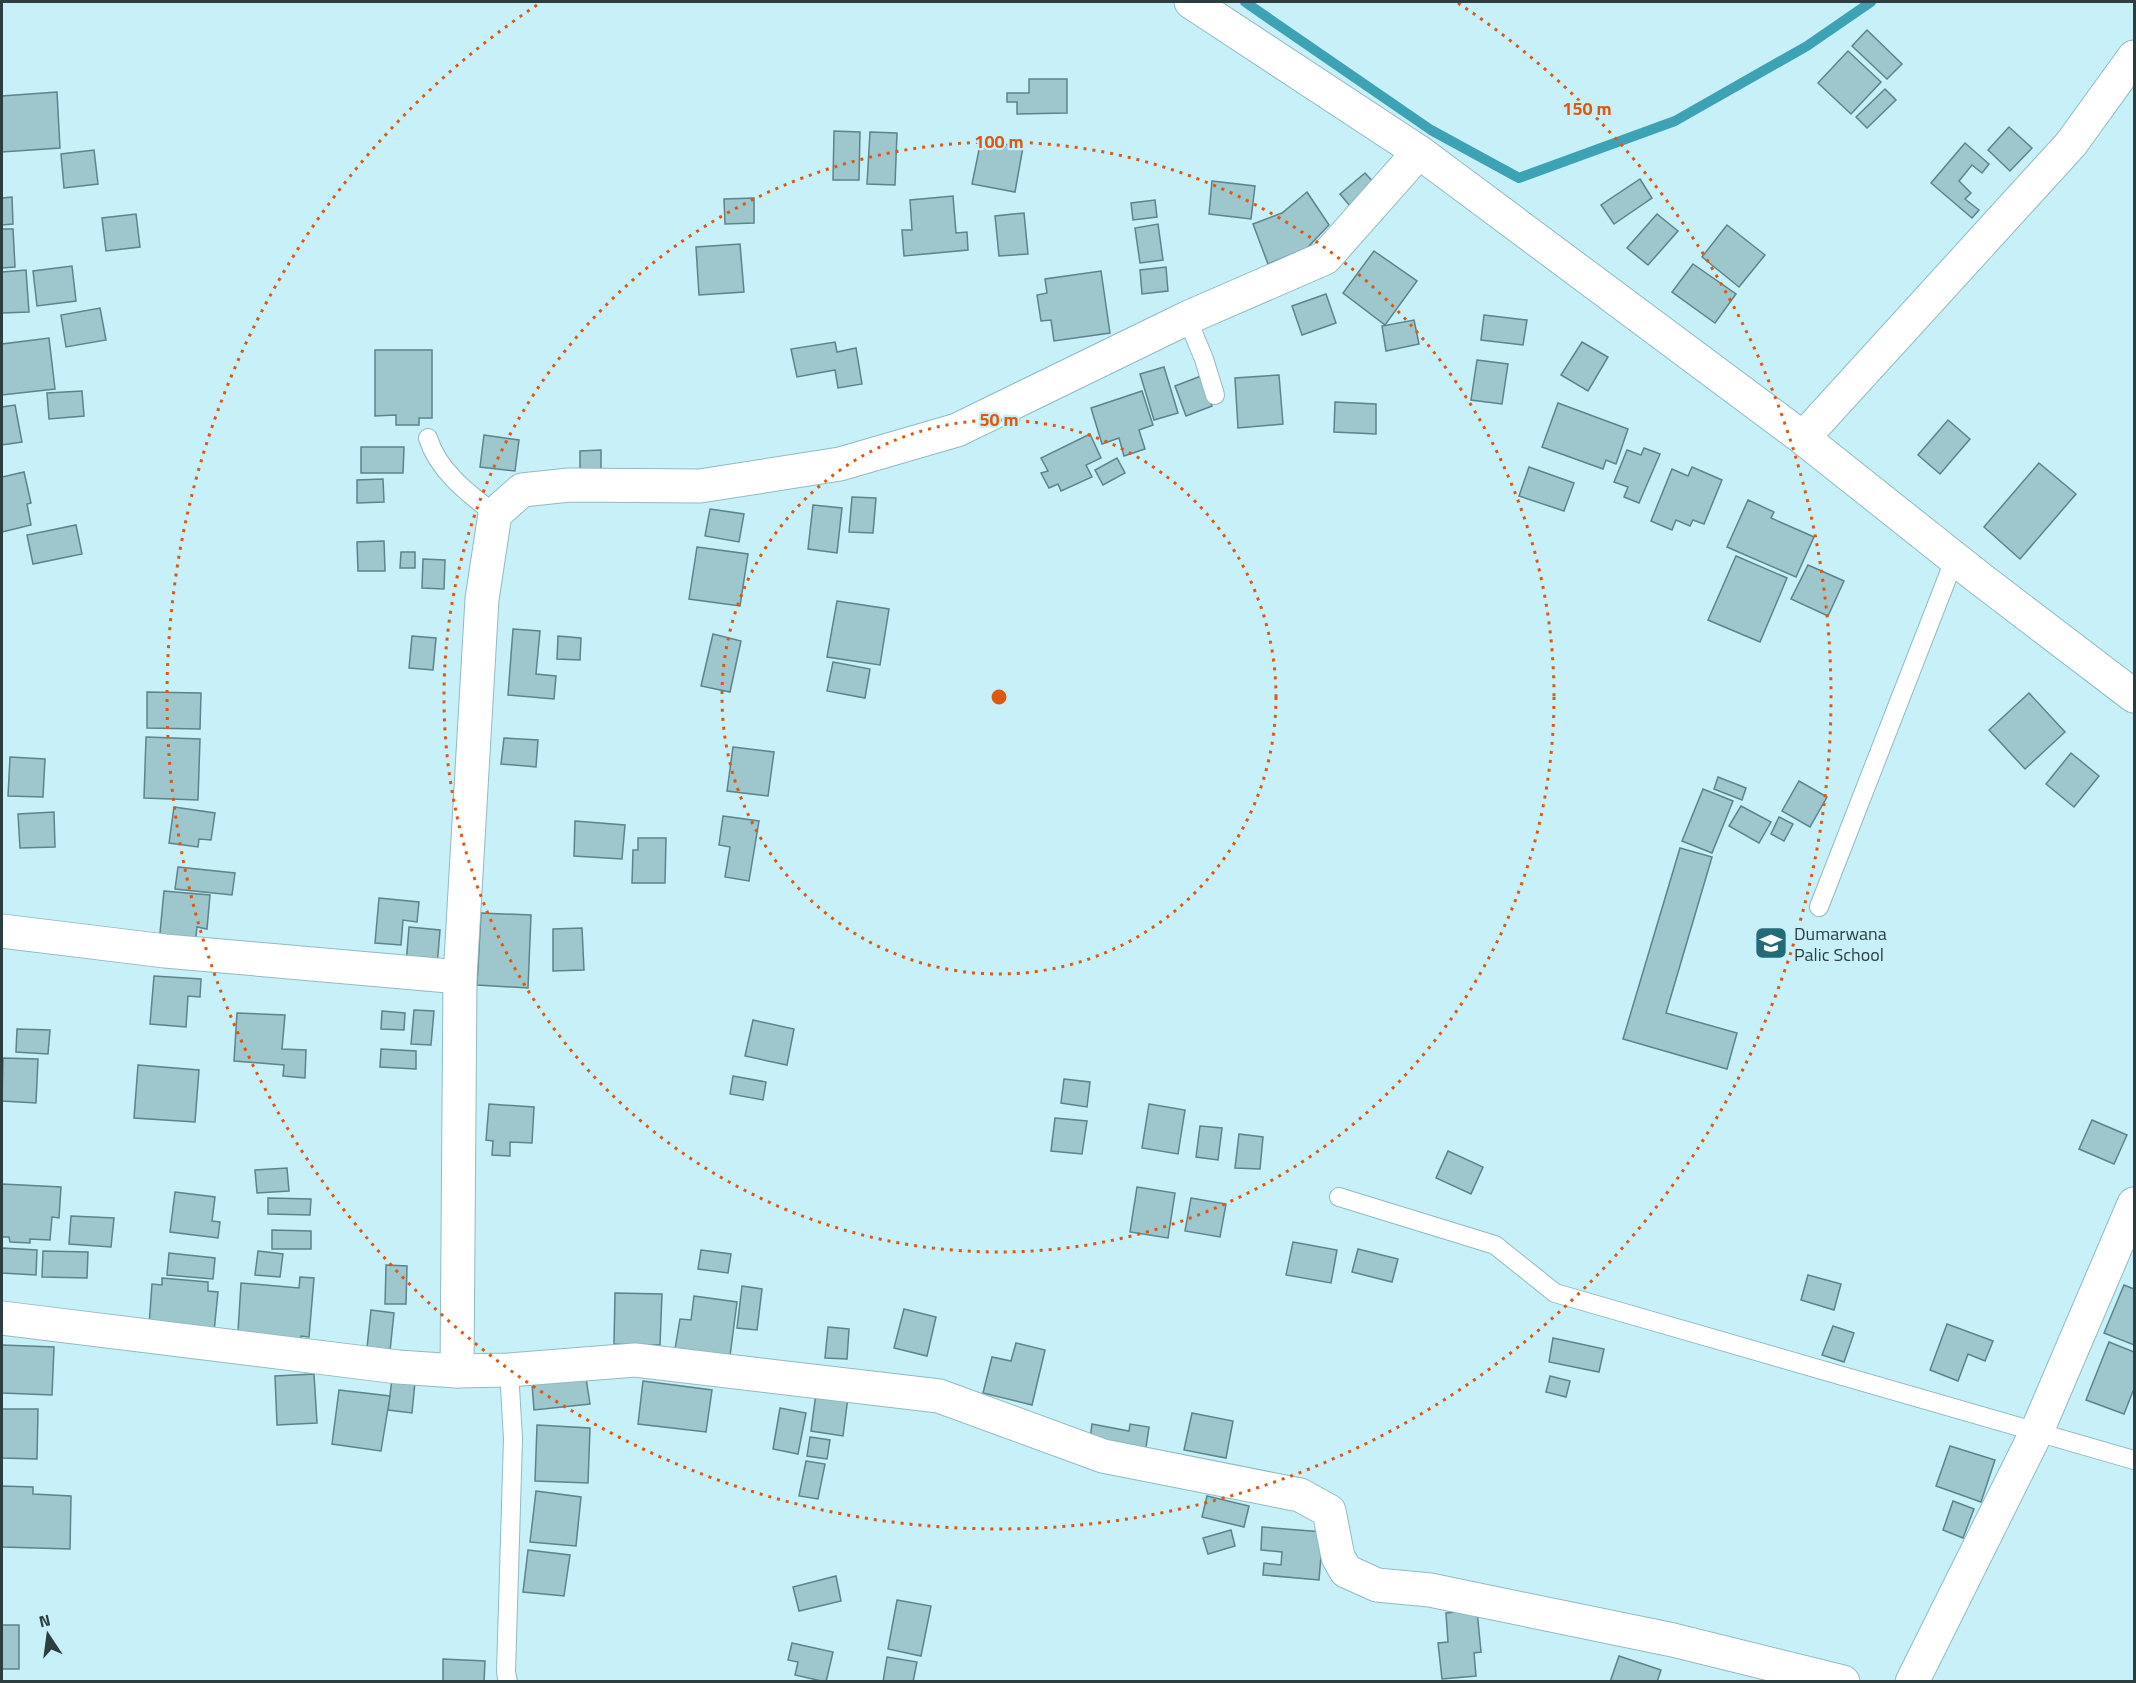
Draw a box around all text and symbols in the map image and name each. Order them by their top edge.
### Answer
text: 150 m [1562,95,1612,122]
text: 100 m [974,128,1024,155]
text: 50 m [979,406,1019,433]
centre of rings [989,687,1009,707]
place label: Dumarwana Palic School [1794,920,1887,968]
school or university icon: Dumarwana Palic School [1753,925,1789,961]
north arrow [18,1605,78,1665]
text: N [37,1607,53,1633]

